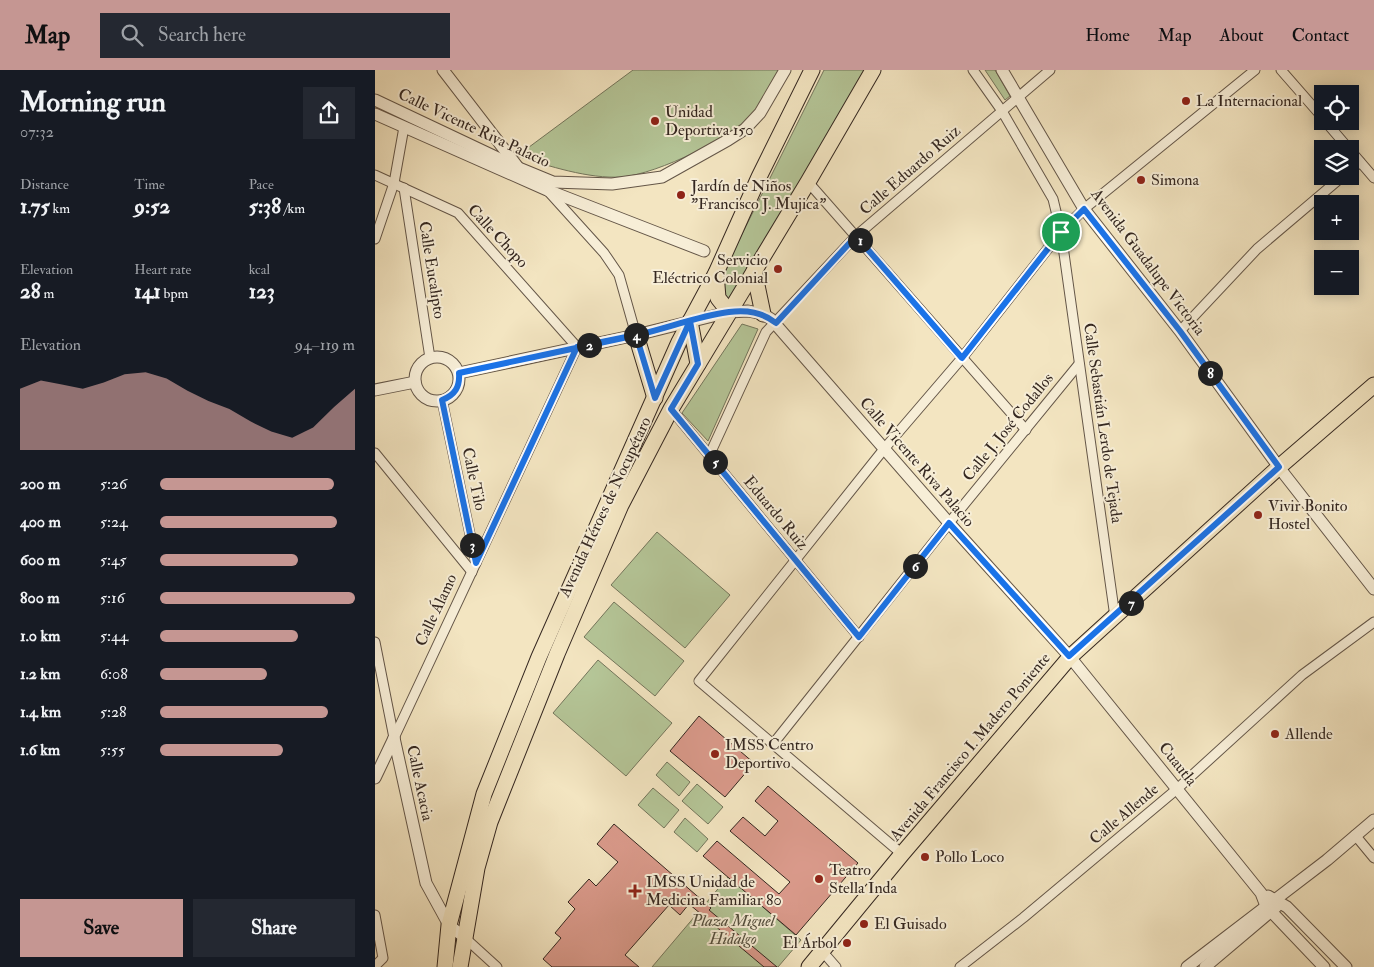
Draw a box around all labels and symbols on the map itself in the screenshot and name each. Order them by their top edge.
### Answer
street label: Calle Vicente Riva Palacio [395,84,553,172]
place label: La Internacional [1196,91,1302,111]
marker: La Internacional [1180,95,1192,107]
place label: Unidad Deportiva 150 [665,102,753,141]
marker: Unidad Deportiva 150 [649,115,661,127]
street label: Calle Eduardo Ruiz [855,121,965,219]
place label: Simona [1151,170,1199,190]
marker: Simona [1135,174,1147,186]
place label: Jardín de Niños "Francisco J. Mujica" [690,176,826,215]
street label: Avenida Guadalupe Victoria [1085,184,1210,340]
marker: Jardín de Niños "Francisco J. Mujica" [675,189,687,201]
street label: Calle Chopo [463,200,533,273]
pin [1040,211,1082,253]
street label: Calle Eucalipto [413,220,450,321]
pin: 1 [847,228,873,252]
place label: Servicio Eléctrico Colonial [652,250,768,288]
marker: Servicio Eléctrico Colonial [772,263,784,275]
pin: 4 [623,322,649,348]
street label: Calle Sebastián Lerdo de Tejada [1079,322,1127,525]
pin: 2 [577,332,601,358]
pin: 8 [1197,360,1223,386]
street label: Calle J. José Codallos [958,369,1059,486]
street label: Calle Vicente Riva Palacio [855,393,979,531]
street label: Avenida Héroes de Nocupétaro [554,413,657,602]
street label: Calle Tilo [458,446,491,513]
pin: 5 [703,450,727,474]
street label: Eduardo Ruiz [739,472,813,554]
place label: Vivir Bonito Hostel [1268,496,1348,534]
marker: Vivir Bonito Hostel [1252,509,1264,521]
pin: 3 [459,532,485,558]
pin: 6 [903,554,927,578]
street label: Calle Álamo [410,570,462,649]
pin: 7 [1119,590,1143,616]
street label: Avenida Francisco I. Madero Poniente [885,649,1055,846]
place label: Allende [1284,724,1333,744]
marker: Allende [1269,728,1281,740]
place label: IMSS Centro Deportivo [725,735,814,774]
street label: Cuautla [1154,738,1202,790]
street label: Calle Acacia [402,743,438,823]
marker: IMSS Centro Deportivo [709,748,721,760]
street label: Calle Allende [1085,779,1163,849]
place label: Pollo Loco [935,847,1004,867]
marker: Pollo Loco [919,851,931,863]
place label: Teatro Stella Inda [829,860,897,898]
place label: IMSS Unidad de Medicina Familiar 80 [646,872,782,910]
marker: Teatro Stella Inda [813,873,825,885]
marker: IMSS Unidad de Medicina Familiar 80 [628,884,642,898]
park label: Plaza Miguel Hidalgo [691,911,776,949]
place label: El Guisado [874,914,947,934]
marker: El Guisado [858,918,870,930]
place label: El Árbol [782,932,837,953]
marker: El Árbol [841,937,853,949]

